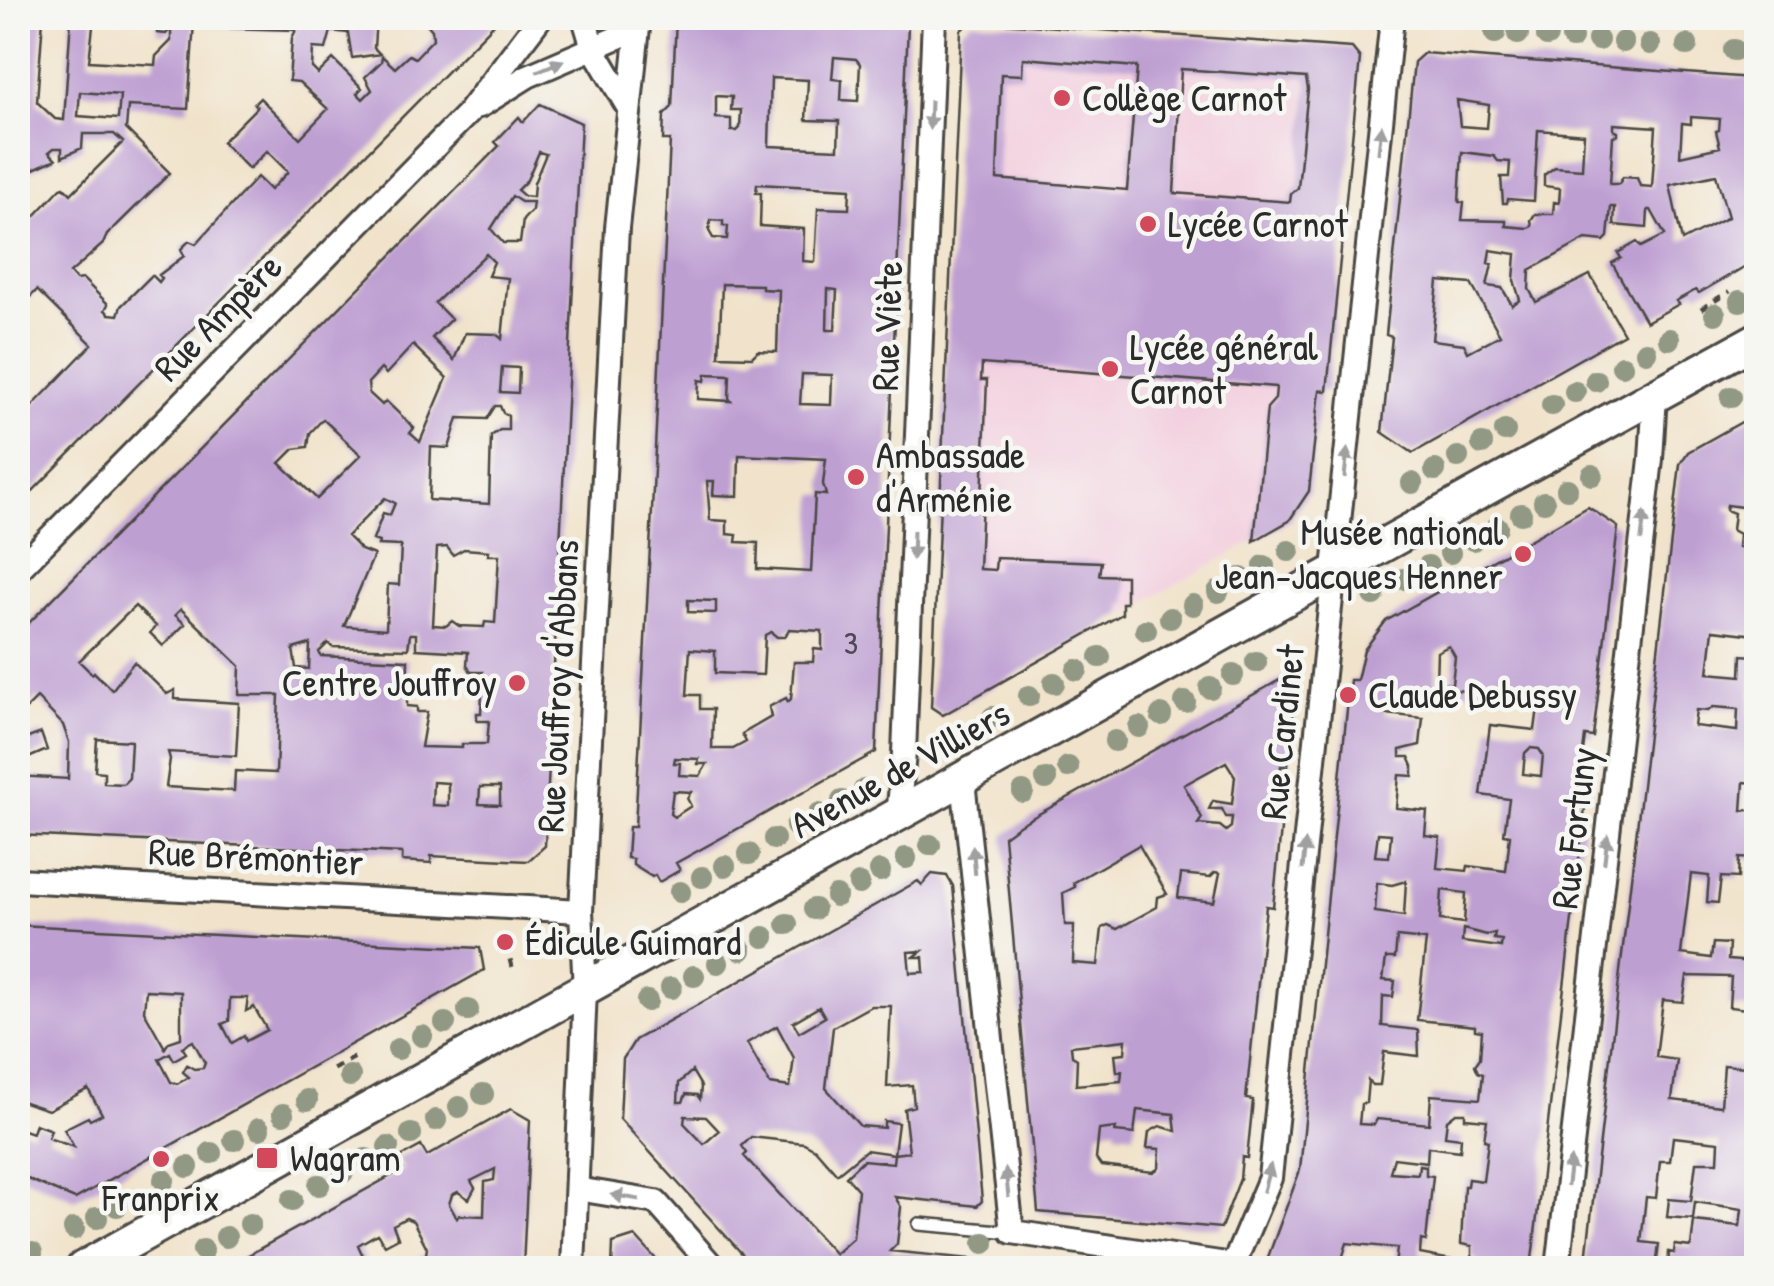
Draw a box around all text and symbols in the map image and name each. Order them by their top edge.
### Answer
one-way arrow [535,58,565,74]
place label: Collège Carnot [1082,71,1287,123]
marker: Collège Carnot [1051,87,1073,109]
one-way arrow [922,99,938,131]
one-way arrow [1372,123,1388,155]
place label: Lycée Carnot [1168,197,1349,249]
marker: Lycée Carnot [1137,213,1159,235]
street label: Rue Ampère [142,241,293,392]
street label: Rue Viète [858,260,914,392]
place label: Lycée général Carnot [1130,320,1319,416]
marker: Lycée général Carnot [1099,358,1121,380]
place label: Ambassade d'Arménie [876,428,1025,524]
one-way arrow [1339,446,1355,478]
marker: Ambassade d'Arménie [845,466,867,488]
place label: Musée national Jean-Jacques Henner [1214,505,1504,601]
one-way arrow [1635,509,1651,541]
one-way arrow [904,529,920,561]
street label: Rue Jouffroy d'Abbans [523,538,591,834]
marker: Musée national Jean-Jacques Henner [1512,543,1534,565]
house number: 3 [844,621,858,664]
street label: Rue Cardinet [1246,641,1316,822]
place label: Centre Jouffroy [282,656,497,708]
place label: Claude Debussy [1368,668,1577,720]
marker: Centre Jouffroy [506,672,528,694]
marker: Claude Debussy [1337,684,1359,706]
street label: Avenue de Villiers [781,686,1018,850]
street label: Rue Fortuny [1537,744,1609,911]
street label: Rue Brémontier [147,824,365,888]
one-way arrow [1598,832,1614,864]
one-way arrow [1296,839,1312,871]
one-way arrow [965,843,981,875]
place label: Édicule Guimard [525,915,741,967]
marker: Édicule Guimard [494,931,516,953]
place label: Wagram [290,1131,401,1183]
marker: Wagram [254,1145,280,1171]
marker: Franprix [150,1148,172,1170]
one-way arrow [1561,1155,1577,1187]
one-way arrow [1260,1162,1276,1193]
one-way arrow [999,1166,1015,1198]
place label: Franprix [101,1171,220,1223]
one-way arrow [609,1189,641,1204]

